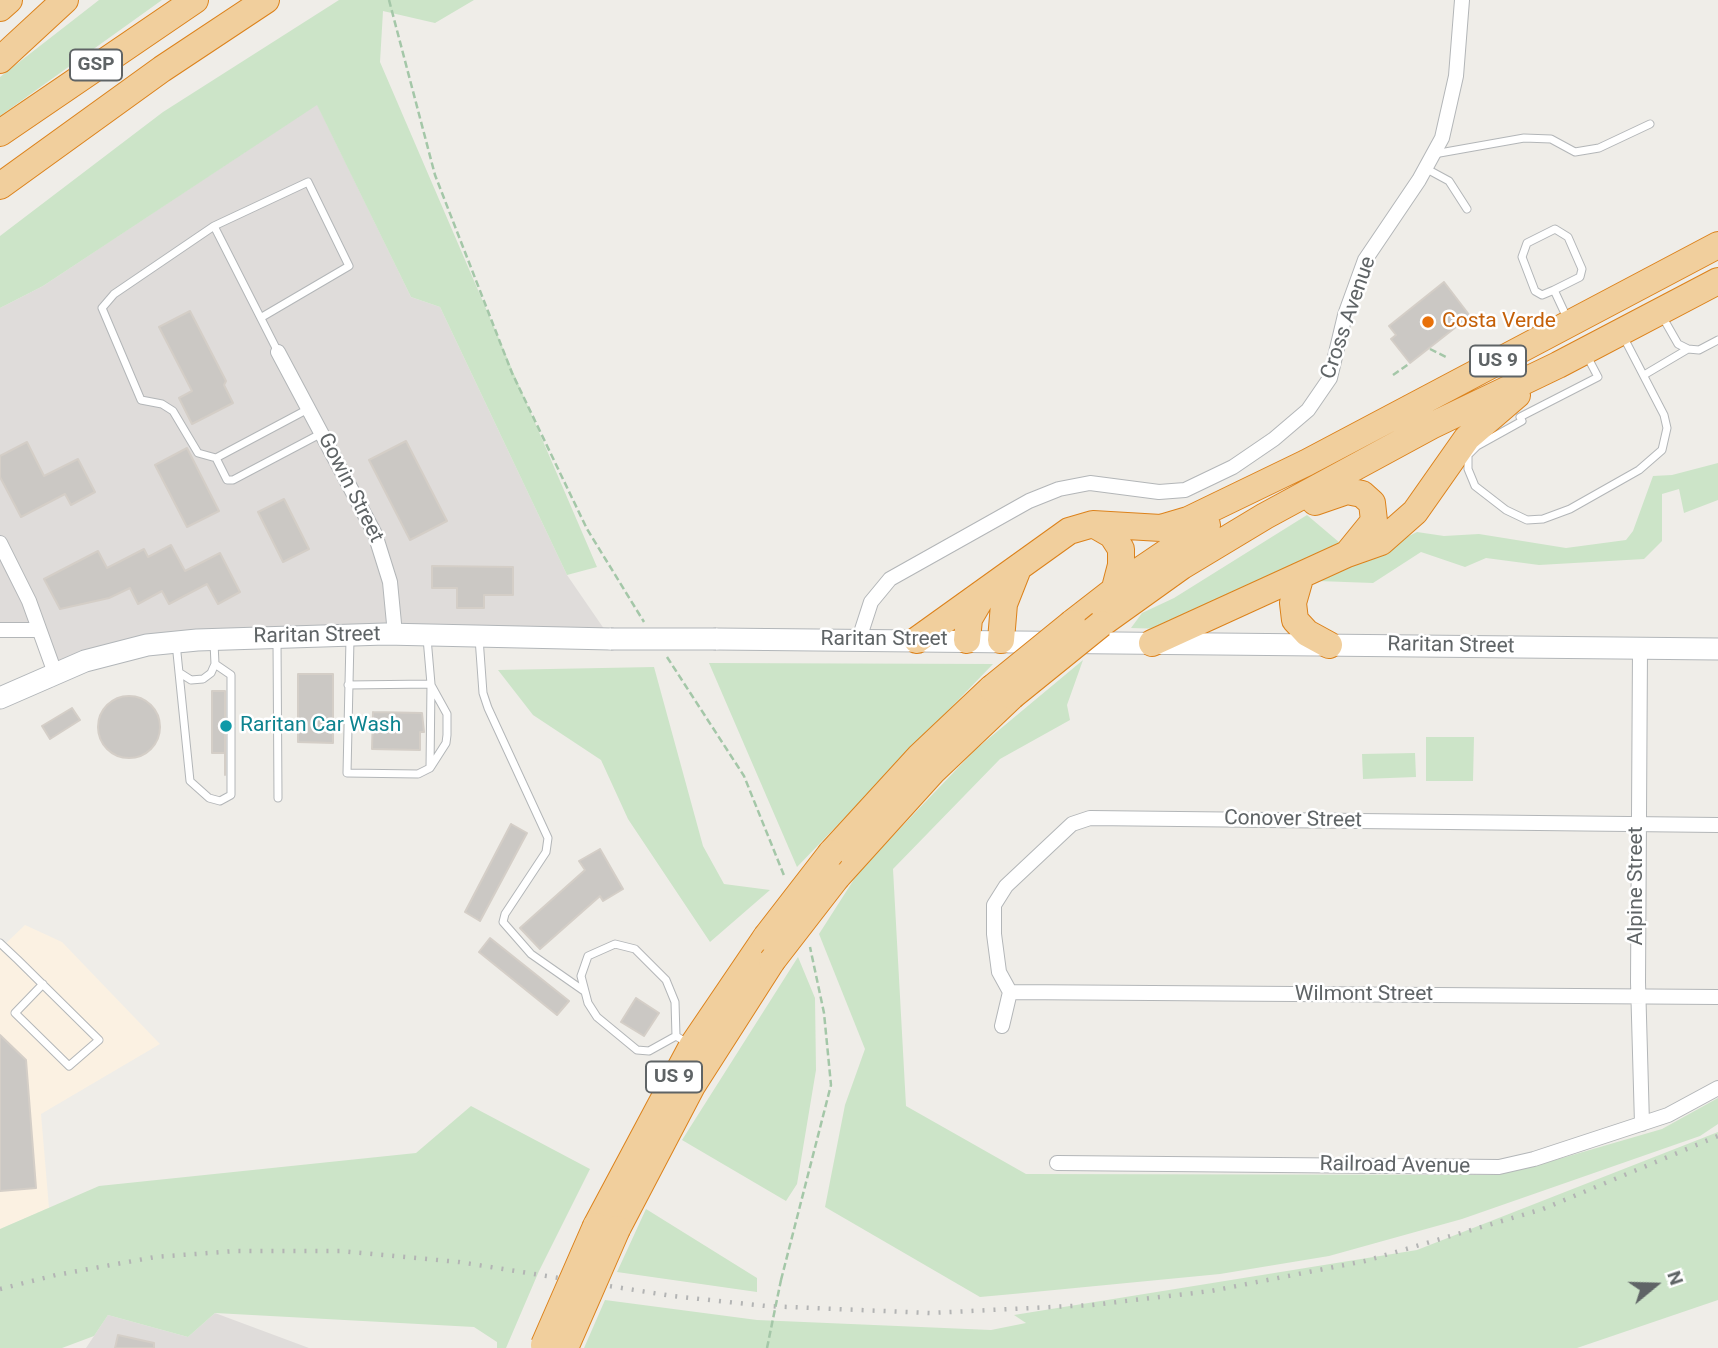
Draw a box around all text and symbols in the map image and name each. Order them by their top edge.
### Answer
road number: GSP [70,50,122,80]
street label: Cross Avenue [1316,253,1382,383]
place label: Costa Verde [1442,309,1556,335]
marker: Costa Verde [1420,314,1436,330]
road number: US 9 [1470,346,1526,376]
street label: Gowin Street [312,429,388,547]
street label: Raritan Street [253,622,381,650]
street label: Raritan Street [820,627,948,653]
street label: Raritan Street [1387,632,1515,660]
place label: Raritan Car Wash [240,713,401,739]
marker: Raritan Car Wash [218,718,234,734]
street label: Conover Street [1224,806,1362,834]
street label: Alpine Street [1624,826,1650,946]
street label: Wilmont Street [1295,982,1433,1008]
road number: US 9 [646,1062,702,1092]
street label: Railroad Avenue [1319,1152,1471,1180]
north arrow [1620,1250,1690,1320]
text: N [1662,1268,1688,1288]

